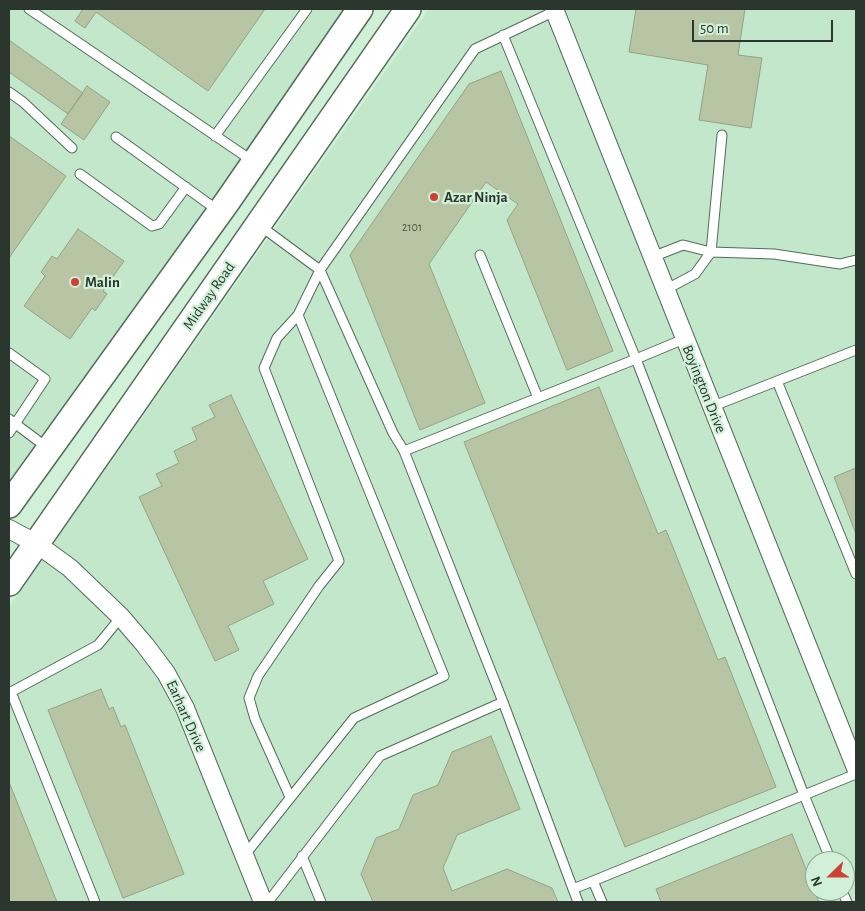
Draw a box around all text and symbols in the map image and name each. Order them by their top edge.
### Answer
scale bar [695,10,836,42]
text: 50 m [700,21,729,36]
place label: Azar Ninja [444,188,508,206]
marker: Azar Ninja [428,191,440,203]
house number: 2101 [402,220,422,234]
street label: Midway Road [179,259,239,333]
place label: Malin [85,273,120,291]
marker: Malin [69,276,81,288]
street label: Boyington Drive [678,342,730,436]
street label: Earhart Drive [162,677,210,755]
north arrow [805,851,855,901]
text: N [809,874,825,888]

